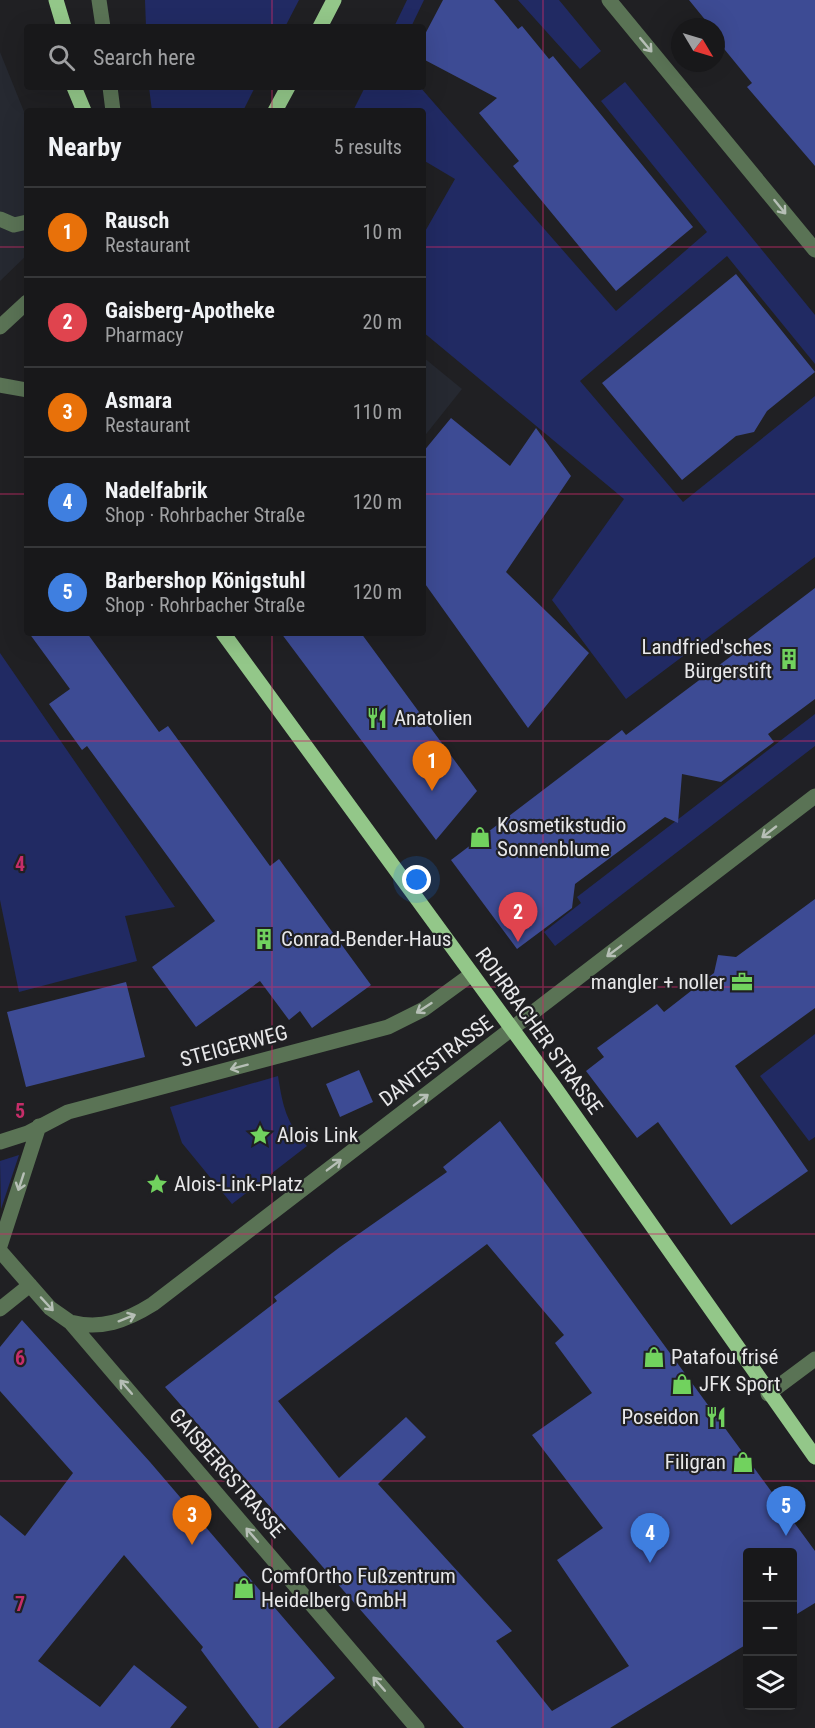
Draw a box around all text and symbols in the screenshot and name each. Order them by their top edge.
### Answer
north arrow [671,18,725,72]
search box [24,24,426,90]
one-way arrow [639,37,653,52]
icon: search [45,41,78,74]
text: Search here [93,45,195,70]
text: Nearby [48,132,122,162]
text: 5 results [334,135,402,159]
one-way arrow [773,199,786,215]
text: Rausch [105,208,169,233]
text: 1 [62,220,73,244]
text: 10 m [363,220,402,244]
text: Restaurant [105,233,190,257]
text: Gaisberg-Apotheke [105,298,275,323]
text: 2 [62,310,73,334]
text: 20 m [363,310,402,334]
text: Pharmacy [105,323,184,347]
text: Asmara [105,388,172,413]
text: 3 [62,400,73,424]
text: 110 m [353,400,402,424]
text: Restaurant [105,413,190,437]
text: Nadelfabrik [105,478,208,503]
text: 4 [62,490,73,514]
text: 120 m [353,490,402,514]
text: Shop · Rohrbacher Straße [105,503,305,527]
text: Barbershop Königstuhl [105,568,306,593]
text: 5 [62,580,73,604]
text: 120 m [353,580,402,604]
text: Shop · Rohrbacher Straße [105,593,305,617]
place label: Landfried'sches Bürgerstift [642,635,772,683]
building icon: Landfried'sches Bürgerstift [777,647,801,671]
restaurant icon: Anatolien [365,706,389,730]
place label: Anatolien [394,706,473,730]
pin: 1 [412,742,452,791]
place label: Kosmetikstudio Sonnenblume [497,813,626,861]
shop icon: Kosmetikstudio Sonnenblume [468,825,492,849]
one-way arrow [761,826,777,839]
text: 4 [15,852,25,876]
your location [402,865,431,894]
pin: 2 [498,892,538,942]
building icon: Conrad-Bender-Haus [252,927,276,951]
place label: Conrad-Bender-Haus [281,927,451,951]
street label: ROHRBACHER STRASSE [471,943,607,1119]
one-way arrow [606,944,622,957]
place label: mangler + noller [591,970,725,994]
office icon: mangler + noller [730,970,754,994]
one-way arrow [416,1002,433,1014]
street label: DANTESTRASSE [375,1011,497,1111]
street label: STEIGERWEG [178,1020,290,1072]
one-way arrow [230,1061,249,1073]
one-way arrow [412,1093,428,1106]
text: 5 [15,1099,25,1123]
place icon: Alois Link [248,1123,272,1147]
place label: Alois Link [277,1123,359,1147]
one-way arrow [325,1158,341,1171]
one-way arrow [15,1172,26,1191]
place icon: Alois-Link-Platz [145,1172,169,1196]
place label: Alois-Link-Platz [174,1172,303,1196]
one-way arrow [40,1296,54,1311]
one-way arrow [117,1312,135,1323]
shop icon: Patafou frisé [642,1345,666,1369]
place label: Patafou frisé [671,1345,778,1369]
text: 6 [15,1346,25,1370]
shop icon: JFK Sport [670,1372,694,1396]
place label: JFK Sport [699,1372,780,1396]
one-way arrow [119,1380,133,1395]
street label: GAISBERGSTRASSE [164,1403,290,1543]
place label: Poseidon [622,1405,699,1429]
restaurant icon: Poseidon [704,1405,728,1429]
place label: Filigran [665,1450,726,1474]
shop icon: Filigran [731,1450,755,1474]
pin: 5 [766,1486,806,1536]
pin: 3 [172,1496,212,1545]
pin: 4 [630,1514,670,1563]
one-way arrow [246,1527,259,1543]
map controls [743,1548,797,1710]
button: + [743,1548,797,1602]
place label: ComfOrtho Fußzentrum Heidelberg GmbH [261,1564,456,1612]
shop icon: ComfOrtho Fußzentrum Heidelberg GmbH [232,1576,256,1600]
text: 7 [15,1592,25,1616]
button: − [743,1602,797,1656]
button: layers [743,1656,797,1710]
one-way arrow [372,1677,386,1692]

